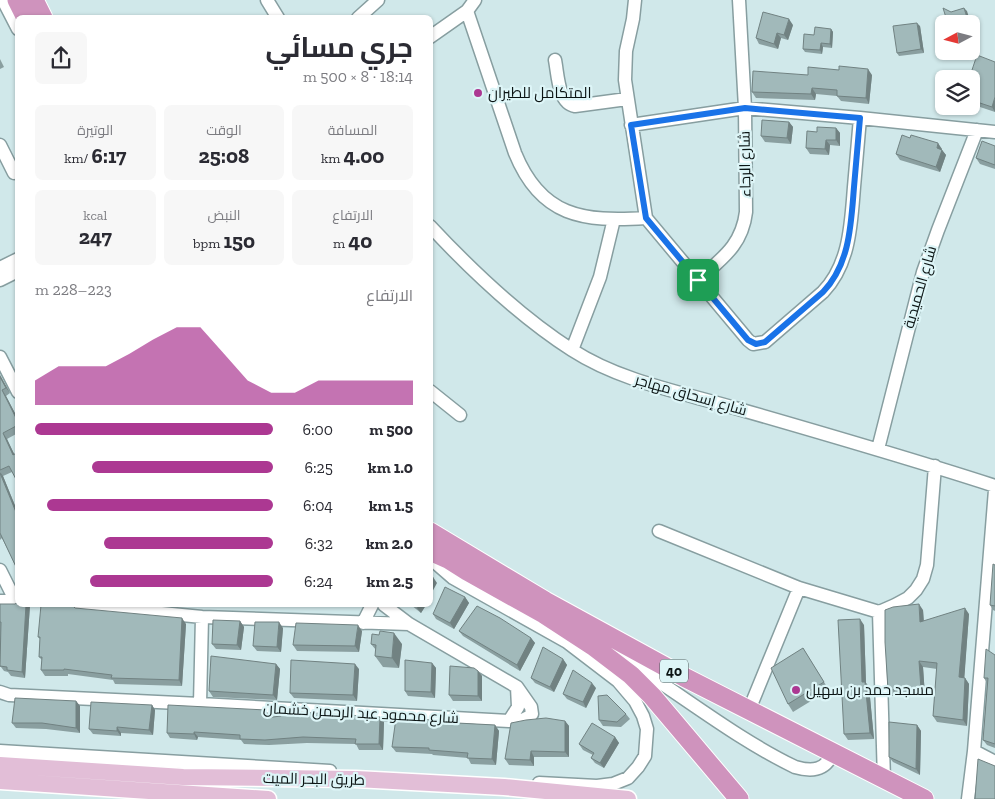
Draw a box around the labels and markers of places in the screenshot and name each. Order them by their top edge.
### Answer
place label: المتكامل للطيران [488,84,591,103]
marker: المتكامل للطيران [472,87,484,99]
pin [677,259,719,301]
place label: مسجد حمد بن سهيل [806,681,934,700]
marker: مسجد حمد بن سهيل [790,684,802,696]

